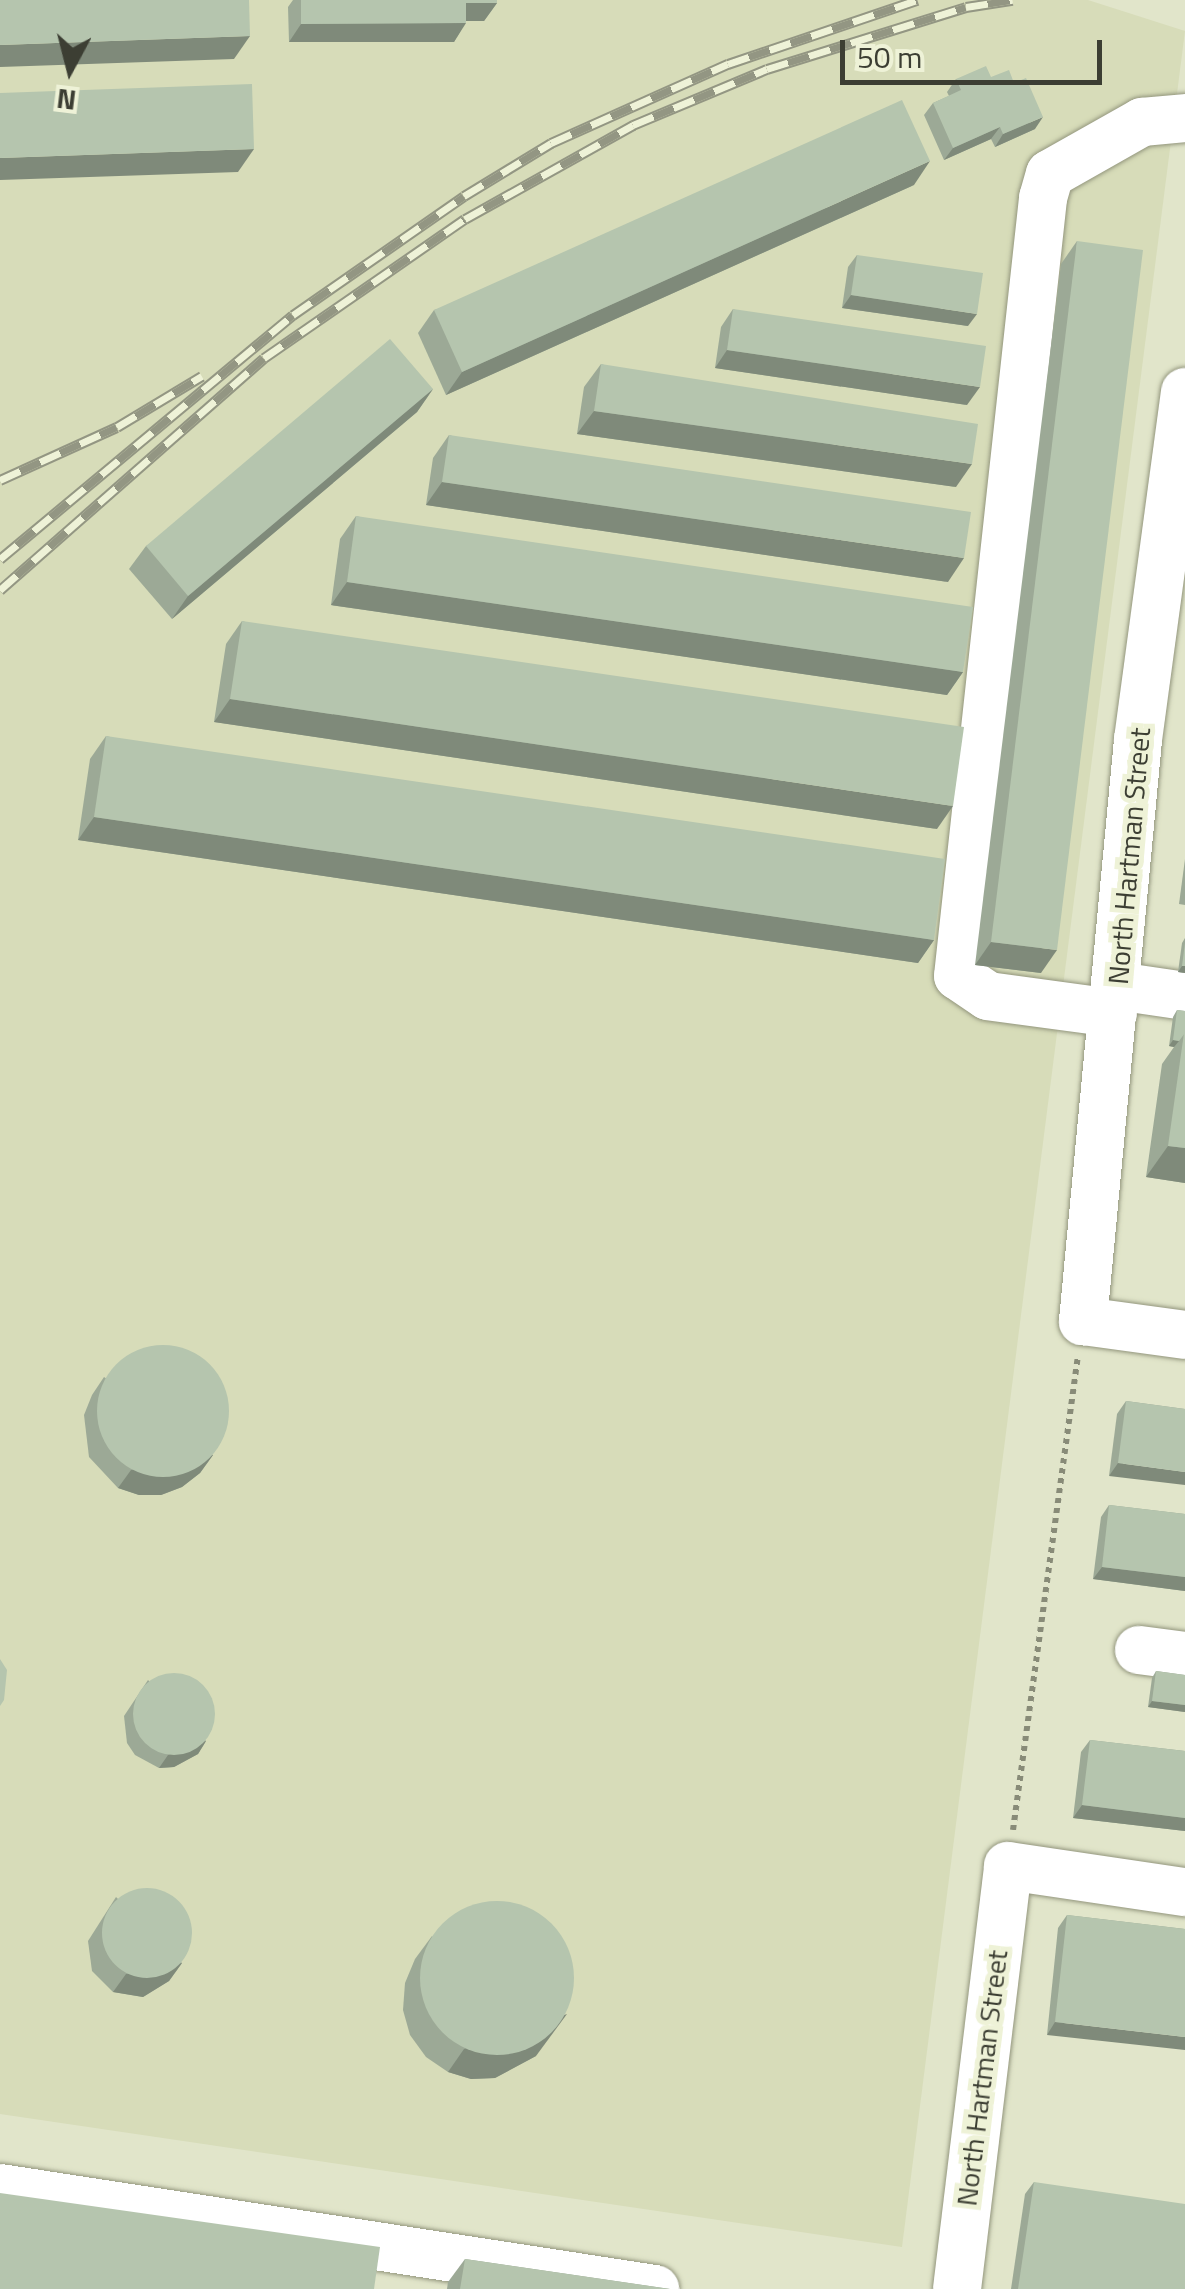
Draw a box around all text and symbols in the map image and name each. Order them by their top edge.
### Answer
north arrow [20,20,120,120]
scale bar [845,20,1108,82]
text: 50 m [857,34,922,80]
text: N [54,78,79,123]
street label: North Hartman Street [1101,726,1157,986]
street label: North Hartman Street [950,1948,1014,2208]

